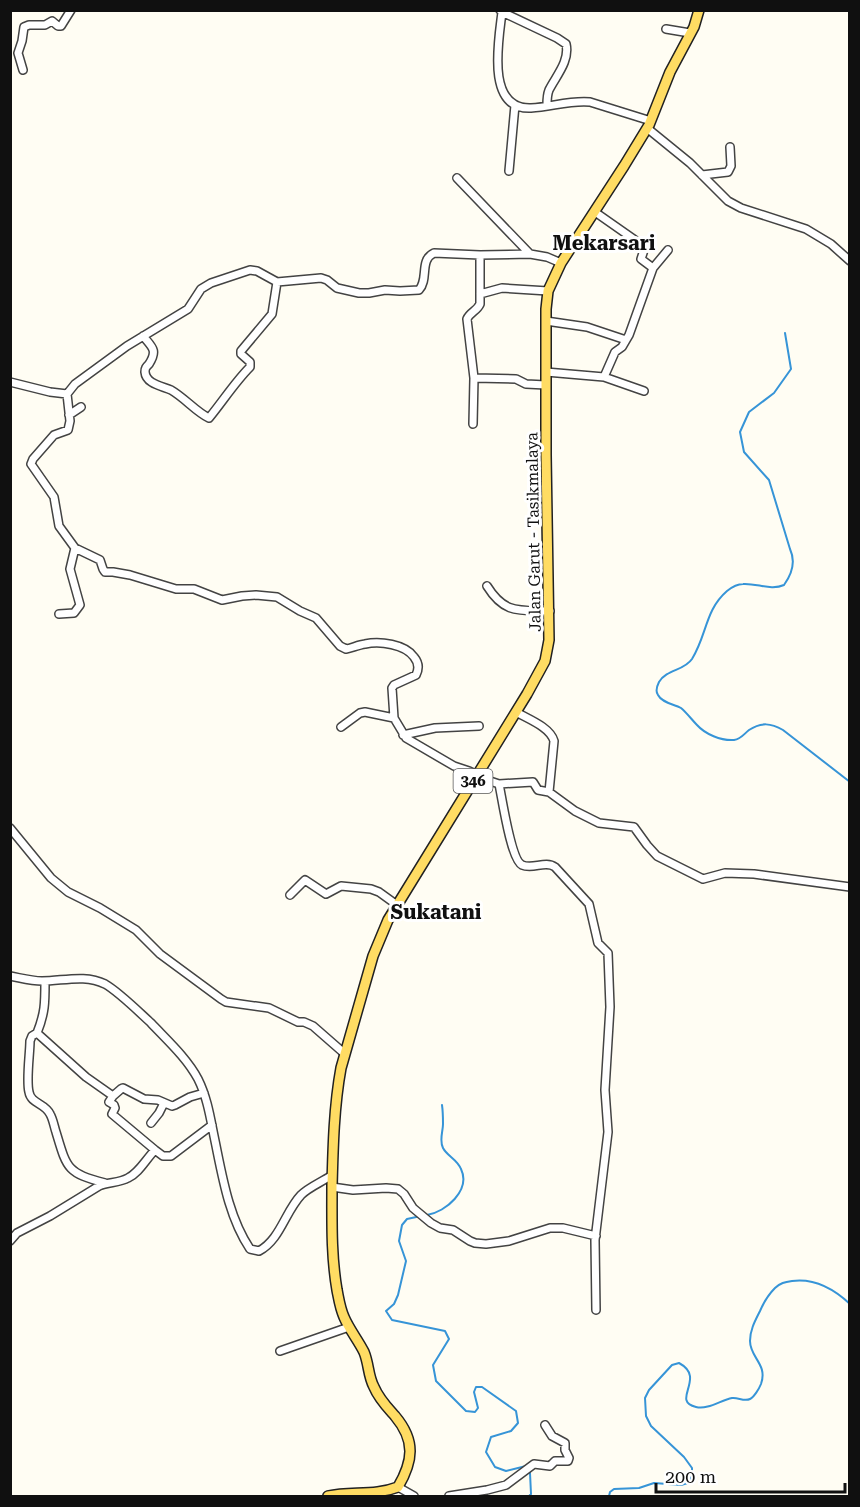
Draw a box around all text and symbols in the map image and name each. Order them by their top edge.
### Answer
district label: Mekarsari [553,231,656,255]
street label: Jalan Garut - Tasikmalaya [522,432,545,632]
road number: 346 [454,769,492,793]
district label: Sukatani [390,900,482,924]
scale bar [656,1456,845,1494]
text: 200 m [665,1466,716,1487]

